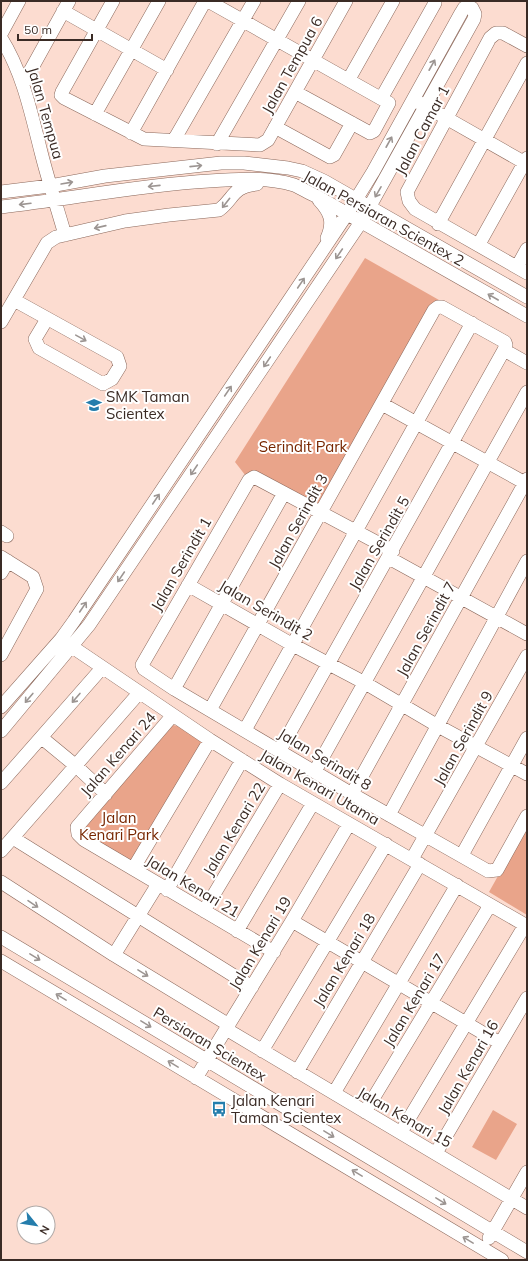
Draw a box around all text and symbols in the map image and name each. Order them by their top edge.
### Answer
street label: Jalan Tempua 6 [258,13,326,117]
scale bar [18,16,92,42]
text: 50 m [24,22,52,37]
one-way arrow [429,60,437,72]
street label: Jalan Tempua [24,65,68,161]
street label: Jalan Camar 1 [390,82,454,178]
one-way arrow [386,136,393,148]
one-way arrow [189,162,202,170]
street label: Jalan Persiaran Scientex 2 [300,166,468,270]
one-way arrow [61,179,74,187]
one-way arrow [148,182,161,190]
one-way arrow [374,186,382,197]
one-way arrow [221,197,230,208]
one-way arrow [19,201,32,208]
one-way arrow [94,223,107,231]
one-way arrow [335,248,343,259]
one-way arrow [297,278,305,289]
one-way arrow [487,292,499,300]
one-way arrow [75,334,87,342]
one-way arrow [263,356,271,367]
one-way arrow [224,386,232,397]
place label: SMK Taman Scientex [106,387,190,423]
school or university icon: SMK Taman Scientex [85,396,103,414]
park label: Serindit Park [259,437,348,456]
one-way arrow [190,464,198,475]
street label: Jalan Serindit 3 [264,470,332,572]
one-way arrow [152,493,160,505]
street label: Jalan Serindit 5 [344,493,414,593]
street label: Jalan Serindit 1 [146,514,216,614]
one-way arrow [117,572,125,583]
street label: Jalan Serindit 2 [216,575,316,645]
street label: Jalan Serindit 7 [392,578,460,680]
one-way arrow [79,602,87,613]
street label: Jalan Serindit 9 [429,687,497,789]
one-way arrow [72,692,81,703]
one-way arrow [24,693,33,704]
street label: Jalan Kenari 24 [76,708,160,800]
street label: Jalan Serindit 8 [275,724,375,794]
street label: Jalan Kenari Utama [257,745,383,829]
street label: Jalan Kenari 22 [199,779,269,879]
park label: Jalan Kenari Park [79,808,159,844]
street label: Jalan Kenari 21 [143,851,243,921]
street label: Jalan Kenari 19 [225,893,295,993]
one-way arrow [28,900,39,908]
street label: Jalan Kenari 18 [309,910,379,1010]
street label: Jalan Kenari 17 [379,950,449,1050]
one-way arrow [29,953,41,961]
one-way arrow [137,970,149,978]
one-way arrow [55,993,67,1001]
street label: Persiaran Scientex [150,1003,270,1085]
street label: Jalan Kenari 16 [433,1017,503,1117]
one-way arrow [140,1021,152,1029]
one-way arrow [167,1059,179,1067]
street label: Jalan Kenari 15 [355,1082,455,1152]
place label: Jalan Kenari Taman Scientex [231,1091,341,1127]
bus stop icon: Jalan Kenari Taman Scientex [210,1100,228,1118]
one-way arrow [323,1131,335,1139]
one-way arrow [351,1169,363,1177]
one-way arrow [435,1197,446,1205]
north arrow [16,1205,56,1245]
text: N [37,1223,53,1237]
one-way arrow [463,1236,474,1244]

